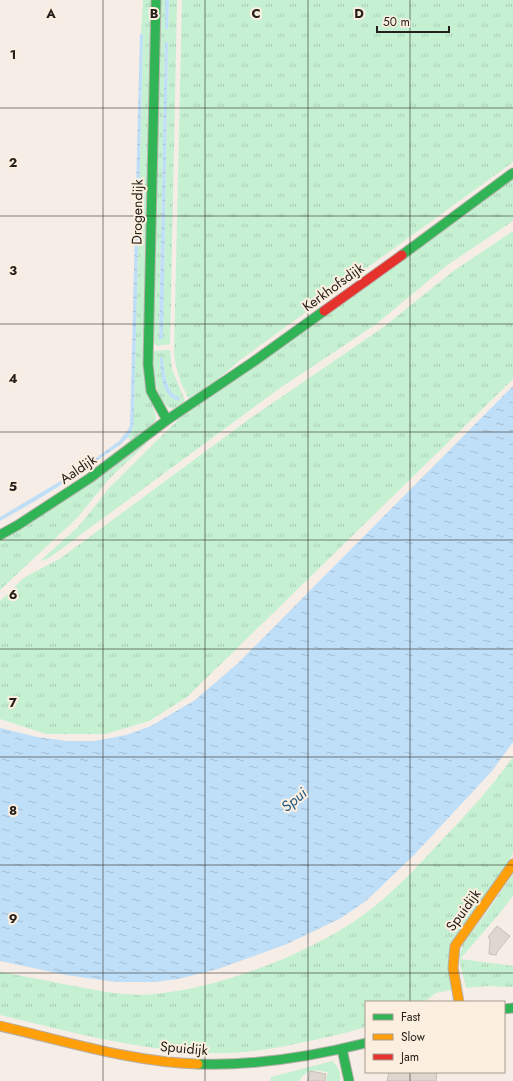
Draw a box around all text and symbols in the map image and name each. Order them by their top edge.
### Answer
text: A [45,4,56,23]
text: B [150,4,159,23]
text: C [251,4,261,23]
text: D [354,4,364,23]
scale bar [377,8,449,34]
text: 50 m [383,13,410,31]
text: 1 [10,45,16,64]
text: 2 [9,153,17,172]
street label: Drogendijk [126,178,148,245]
street label: Kerkhofsdijk [298,257,369,316]
text: 3 [9,261,17,280]
text: 4 [8,369,18,388]
street label: Aaldijk [56,449,101,489]
text: 5 [9,477,17,496]
text: 6 [9,585,18,604]
text: 7 [9,693,17,712]
water label: Spui [276,783,312,817]
text: 8 [9,801,17,820]
street label: Spuidijk [441,884,486,935]
text: 9 [9,909,18,928]
legend [365,1001,505,1073]
text: Fast [401,1008,420,1026]
text: Slow [401,1028,426,1046]
street label: Spuidijk [159,1036,210,1060]
text: Jam [399,1048,419,1066]

